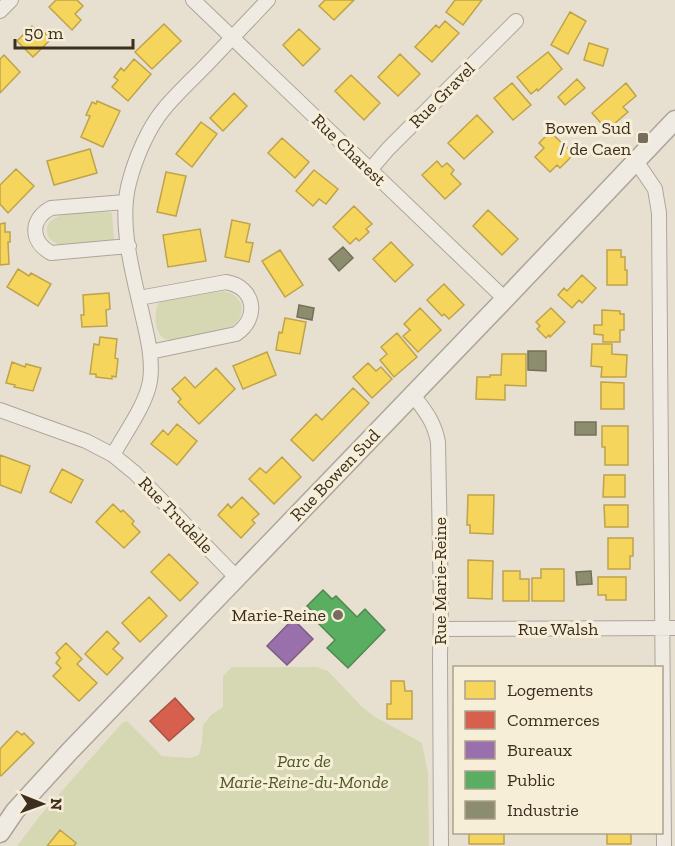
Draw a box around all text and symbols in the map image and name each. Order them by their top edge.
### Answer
scale bar [15,12,134,50]
text: 50 m [24,22,64,44]
street label: Rue Gravel [404,57,480,133]
street label: Rue Charest [307,109,391,191]
place label: Bowen Sud / de Caen [545,117,632,160]
marker: Bowen Sud / de Caen [636,131,650,145]
street label: Rue Bowen Sud [286,424,385,526]
street label: Rue Trudelle [134,472,218,558]
street label: Rue Marie-Reine [429,517,451,645]
place label: Marie-Reine [232,604,326,626]
marker: Marie-Reine [331,608,345,622]
street label: Rue Walsh [518,618,598,640]
legend [453,666,663,834]
text: Logements [507,679,593,701]
text: Commerces [507,709,600,731]
text: Bureaux [507,739,572,761]
park label: Parc de Marie-Reine-du-Monde [219,750,389,793]
text: Public [507,769,555,791]
north arrow [12,774,72,834]
text: N [47,798,66,811]
text: Industrie [507,799,579,821]

